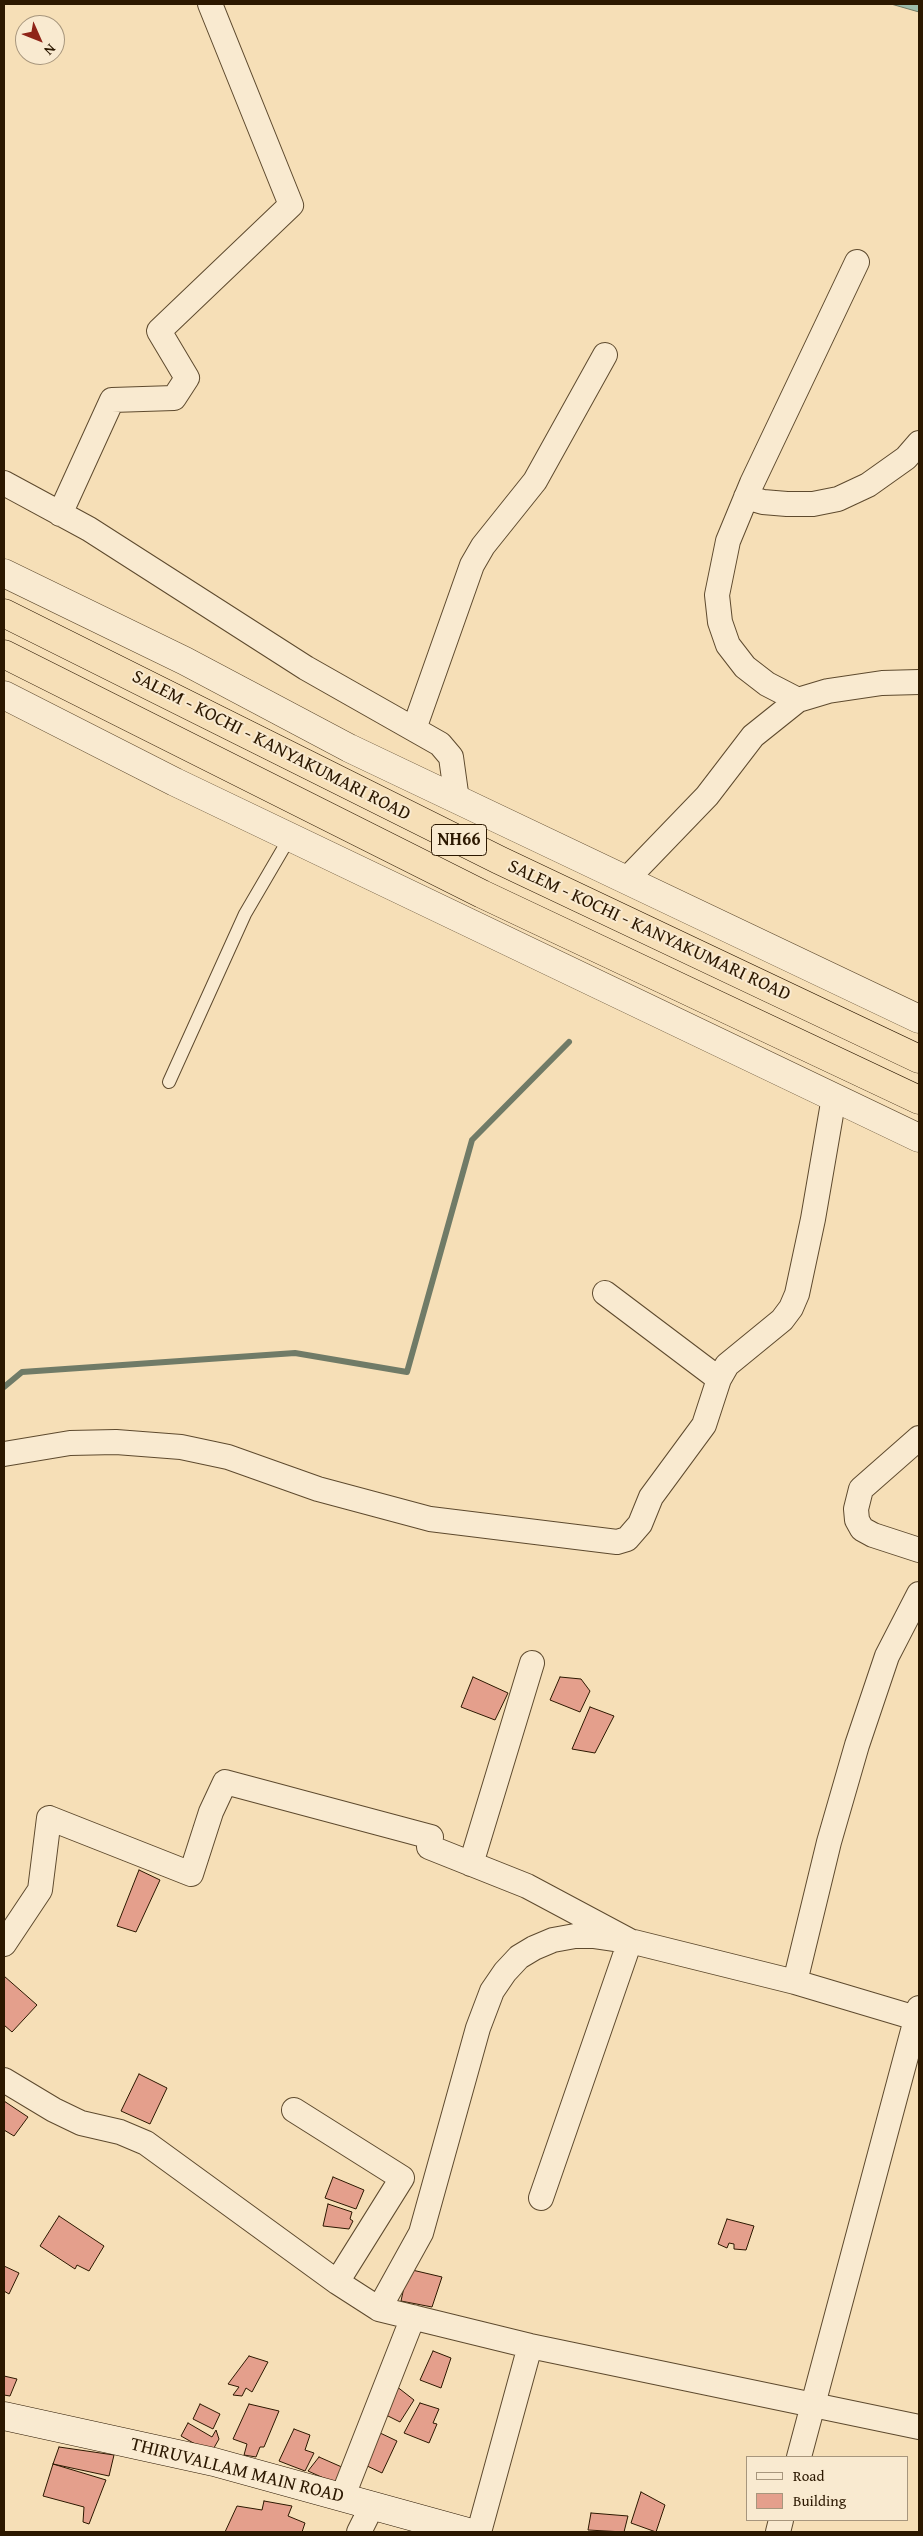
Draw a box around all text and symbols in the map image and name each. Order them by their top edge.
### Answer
north arrow [15,15,65,65]
text: N [40,39,61,60]
street label: SALEM - KOCHI - KANYAKUMARI ROAD [128,666,414,826]
road number: NH66 [432,824,486,856]
street label: SALEM - KOCHI - KANYAKUMARI ROAD [504,855,794,1007]
street label: THIRUVALLAM MAIN ROAD [128,2433,346,2509]
legend [746,2456,908,2521]
text: Road [793,2465,824,2486]
text: Building [793,2490,846,2511]

